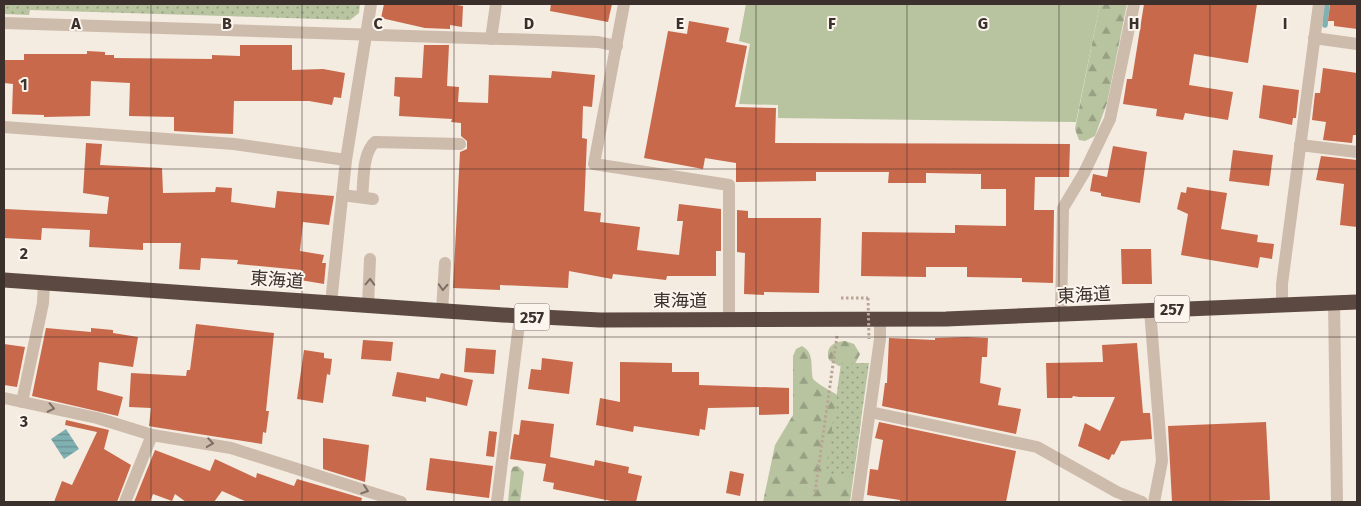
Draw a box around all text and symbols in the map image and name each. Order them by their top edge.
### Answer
text: A [70,14,81,33]
text: B [222,14,232,33]
text: C [373,14,383,33]
text: D [524,14,534,33]
text: E [676,14,684,33]
text: F [828,14,836,33]
text: G [978,14,988,33]
text: H [1129,14,1139,33]
text: I [1283,14,1287,33]
text: 1 [20,75,28,94]
text: 2 [20,244,28,263]
street label: 東海道 [249,267,305,293]
one-way arrow [364,278,375,286]
one-way arrow [438,283,449,291]
street label: 東海道 [1056,283,1112,307]
street label: 東海道 [653,290,707,312]
road number: 257 [1154,296,1190,322]
road number: 257 [514,304,550,330]
one-way arrow [47,402,56,413]
text: 3 [19,412,28,431]
one-way arrow [205,438,214,448]
one-way arrow [360,484,369,494]

